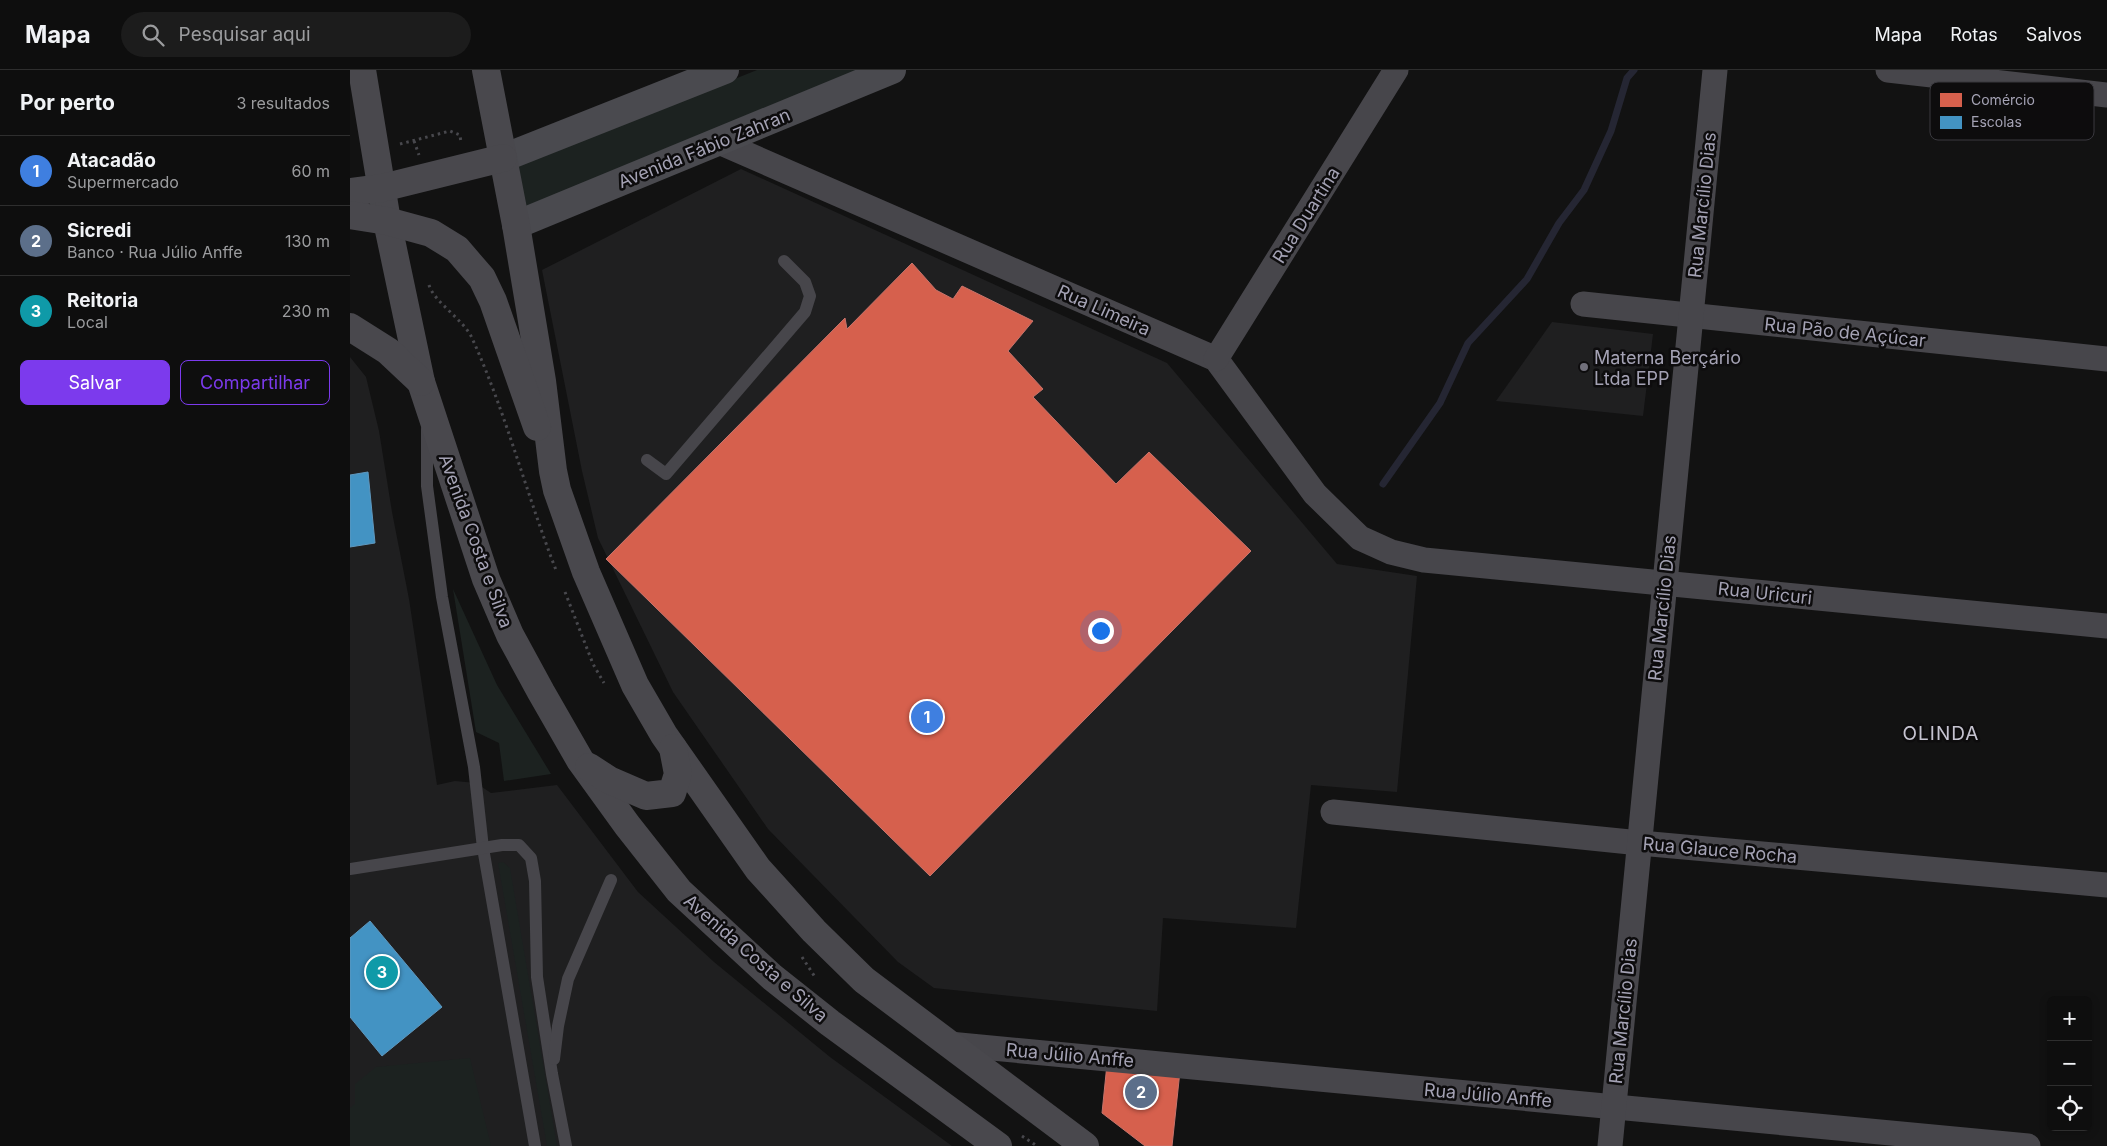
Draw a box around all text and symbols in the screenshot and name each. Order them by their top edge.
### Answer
search box [121,12,471,57]
text: Mapa [25,20,91,49]
icon: search [139,21,167,49]
text: Pesquisar aqui [179,23,311,46]
text: Mapa [1874,24,1922,45]
text: Rotas [1950,24,1998,45]
text: Salvos [2026,24,2082,45]
legend [1930,82,2094,140]
text: Por perto [20,90,115,115]
text: Comércio [1971,91,2035,108]
text: 3 resultados [236,93,330,113]
street label: Avenida Fábio Zahran [615,104,793,192]
text: Escolas [1971,113,2022,130]
street label: Rua Marcílio Dias [1684,131,1720,279]
text: Atacadão [67,149,156,172]
text: 1 [33,161,39,181]
text: 60 m [291,161,330,181]
street label: Rua Duartina [1268,163,1344,267]
text: Supermercado [67,172,179,192]
text: Sicredi [67,219,132,242]
text: 2 [31,231,41,251]
text: 130 m [285,231,330,251]
text: Banco · Rua Júlio Anffe [67,242,243,262]
street label: Rua Limeira [1054,280,1154,340]
text: Reitoria [67,289,138,312]
text: 3 [31,301,41,321]
text: 230 m [282,301,330,321]
text: Local [67,312,108,332]
street label: Rua Pão de Açúcar [1763,313,1927,351]
place label: Materna Berçário Ltda EPP [1594,347,1741,389]
button: Salvar [20,360,170,405]
button: Compartilhar [180,360,330,405]
marker: Materna Berçário Ltda EPP [1578,361,1590,373]
street label: Avenida Costa e Silva [435,451,517,631]
street label: Rua Marcílio Dias [1644,534,1680,682]
street label: Rua Uricuri [1717,578,1813,608]
your location [1088,618,1114,644]
pin: 1 [911,698,943,736]
district label: OLINDA [1903,722,1979,745]
street label: Rua Glauce Rocha [1642,833,1798,867]
street label: Avenida Costa e Silva [680,890,832,1026]
street label: Rua Marcílio Dias [1605,937,1641,1085]
pin: 3 [366,953,398,991]
map controls [2047,996,2092,1131]
button: + [2047,996,2092,1041]
street label: Rua Júlio Anffe [1005,1039,1135,1071]
button: − [2047,1041,2092,1086]
pin: 2 [1125,1073,1157,1111]
street label: Rua Júlio Anffe [1423,1079,1553,1111]
button: locate [2047,1086,2092,1131]

